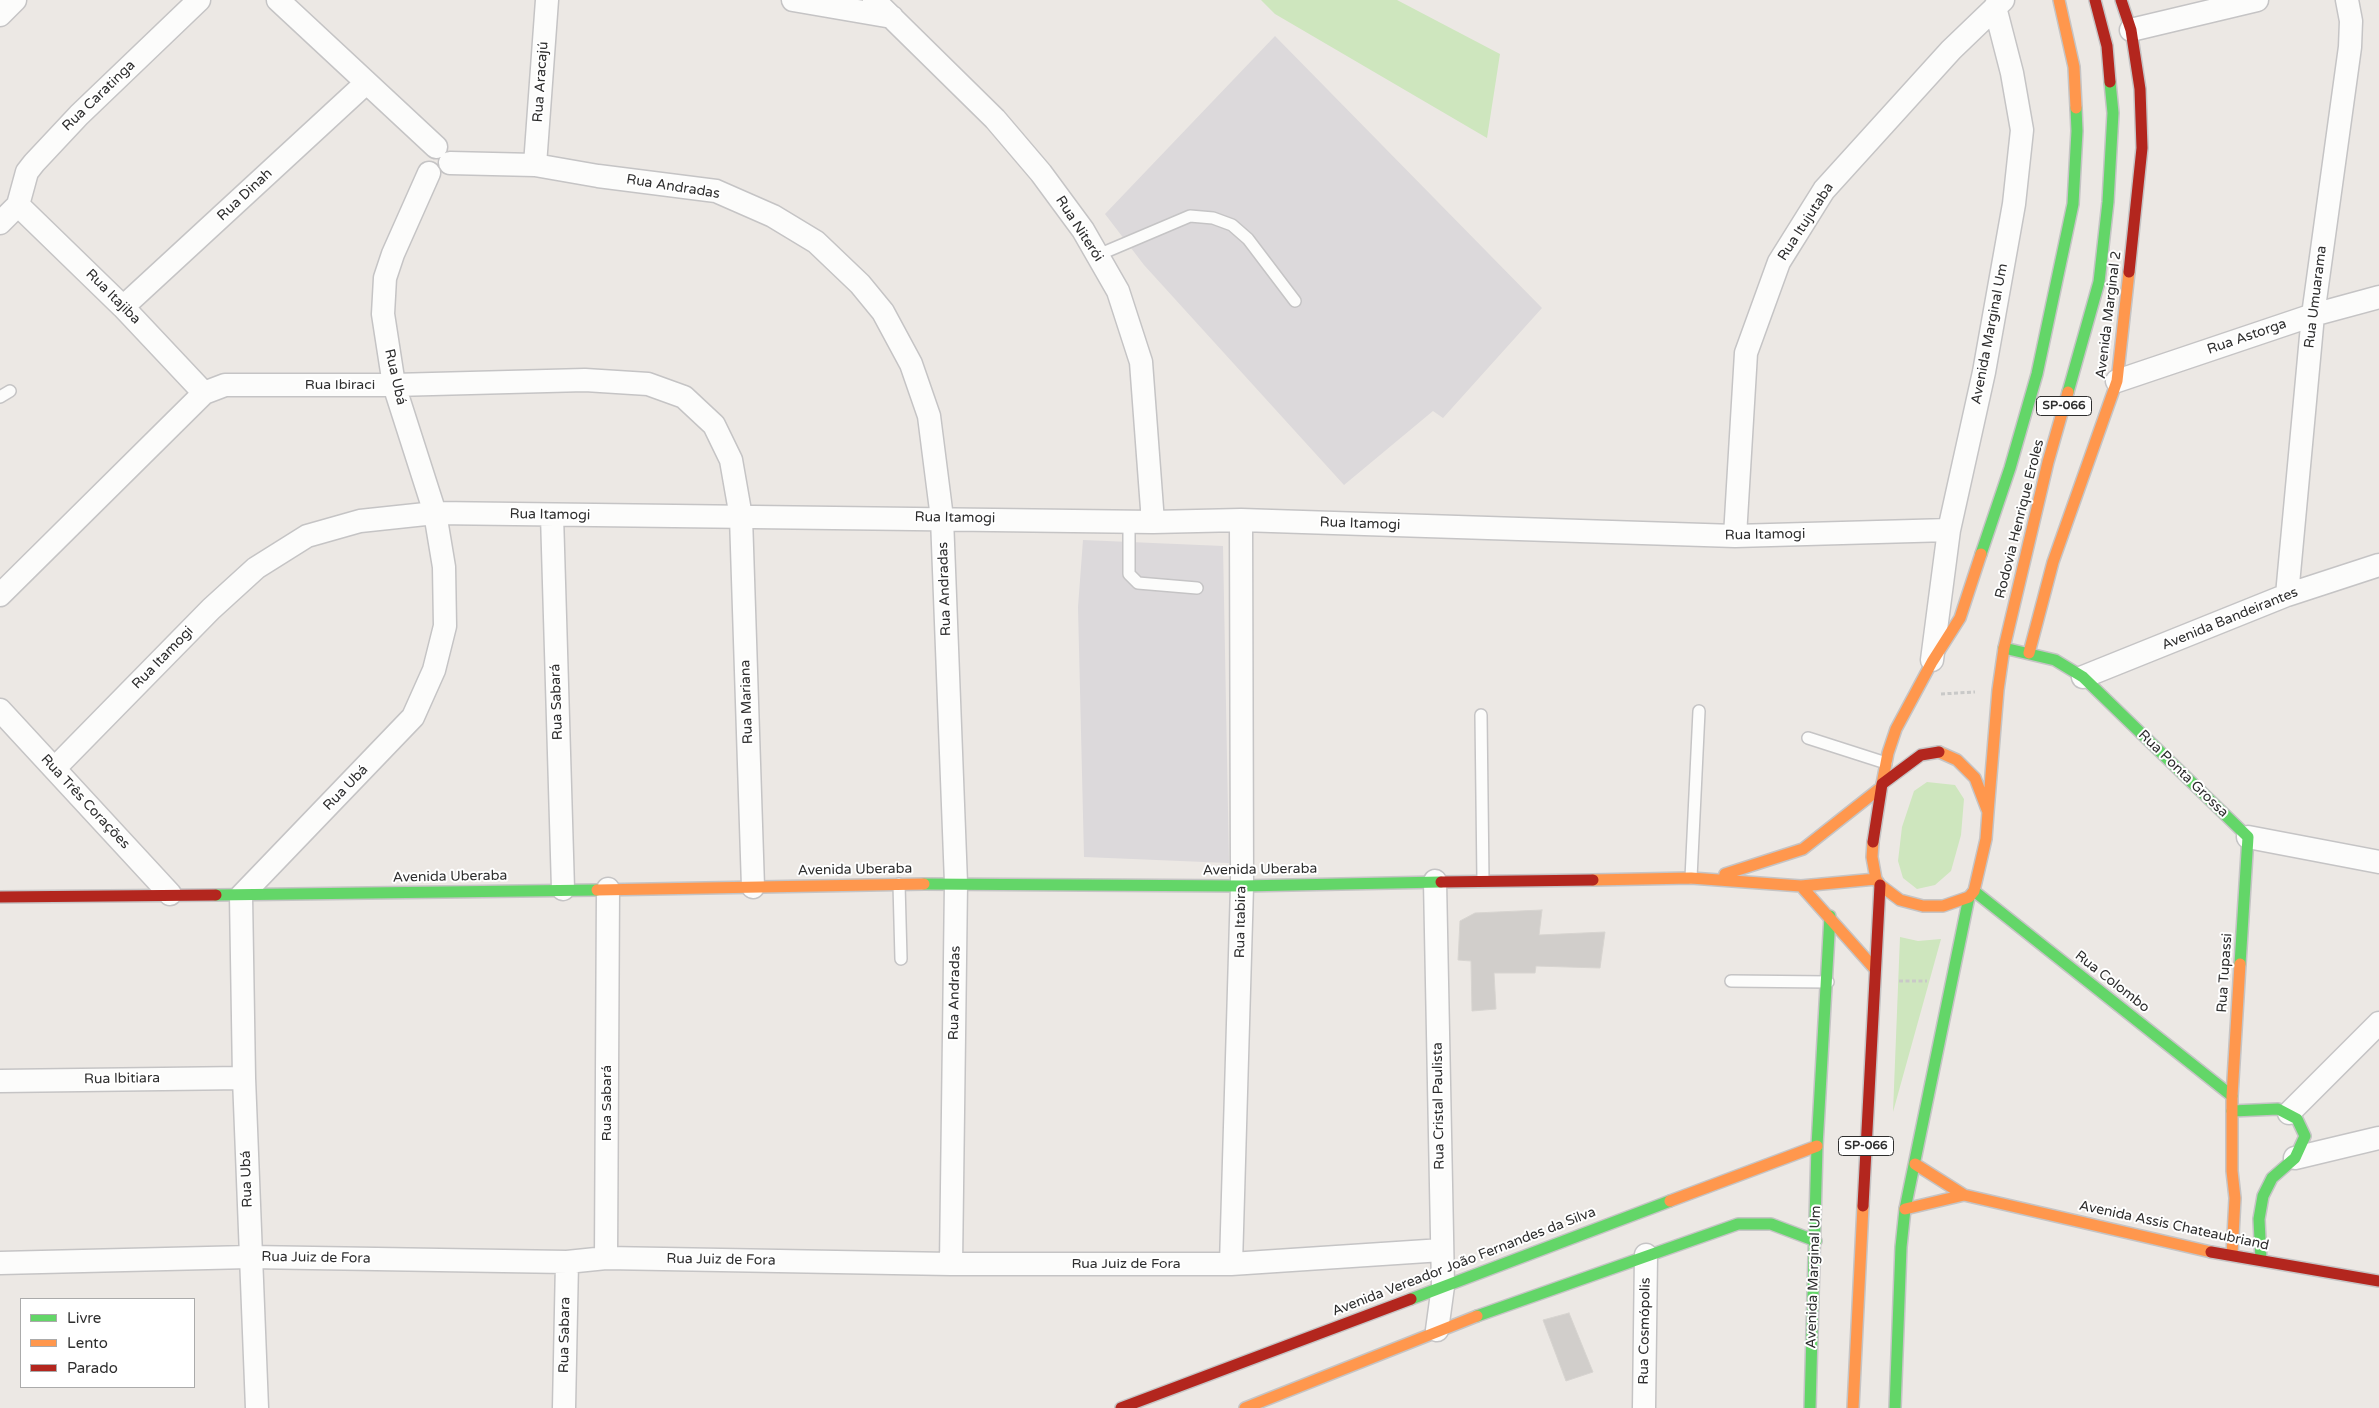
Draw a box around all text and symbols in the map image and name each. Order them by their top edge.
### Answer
street label: Rua Aracajú [530,41,552,123]
street label: Rua Caratinga [59,57,139,135]
street label: Rua Dinah [214,165,276,225]
street label: Rua Andradas [625,171,721,203]
street label: Rua Itujutaba [1775,180,1837,264]
street label: Rua Niterói [1052,193,1106,265]
street label: Rua Umuarama [2301,245,2331,349]
street label: Avenida Marginal 2 [2093,250,2125,380]
street label: Avenida Marginal Um [1968,262,2012,406]
street label: Rua Itajiba [82,266,144,328]
street label: Rua Astorga [2205,316,2289,358]
street label: Rua Ubá [380,347,410,407]
street label: Rua Ibiraci [305,377,375,393]
road number: SP-066 [2036,396,2092,416]
street label: Rodovia Henrique Eroles [1992,438,2048,600]
street label: Rua Itamogi [509,506,591,524]
street label: Rua Itamogi [914,509,996,527]
street label: Rua Itamogi [1319,514,1401,534]
street label: Rua Itamogi [1724,526,1806,544]
street label: Rua Andradas [935,542,955,636]
street label: Avenida Bandeirantes [2159,584,2301,654]
street label: Rua Itamogi [129,623,197,693]
street label: Rua Mariana [737,659,757,745]
street label: Rua Sabará [547,664,567,740]
street label: Rua Ponta Grossa [2135,727,2231,821]
street label: Rua Três Corações [37,751,133,853]
street label: Rua Ubá [320,762,372,814]
street label: Avenida Uberaba [798,861,912,879]
street label: Avenida Uberaba [1203,861,1317,879]
street label: Avenida Uberaba [393,868,507,886]
street label: Rua Itabira [1232,886,1250,958]
street label: Rua Tupassi [2214,933,2236,1013]
street label: Rua Andradas [946,946,964,1040]
street label: Rua Colombo [2071,948,2153,1016]
street label: Rua Cristal Paulista [1429,1042,1449,1170]
street label: Rua Sabará [599,1065,615,1141]
street label: Rua Ibitiara [84,1070,160,1088]
road number: SP-066 [1838,1136,1894,1156]
street label: Rua Ubá [238,1150,256,1208]
street label: Avenida Assis Chateaubriand [2078,1198,2270,1254]
street label: Avenida Vereador João Fernandes da Silva [1330,1204,1598,1320]
street label: Avenida Marginal Um [1803,1205,1825,1349]
street label: Rua Juiz de Fora [261,1249,371,1267]
street label: Rua Juiz de Fora [666,1251,776,1269]
street label: Rua Juiz de Fora [1071,1256,1181,1272]
street label: Rua Cosmópolis [1636,1277,1654,1385]
street label: Rua Sabara [556,1297,574,1373]
legend [20,1298,195,1388]
text: Livre [67,1309,101,1327]
text: Lento [67,1334,108,1352]
text: Parado [67,1359,118,1377]

